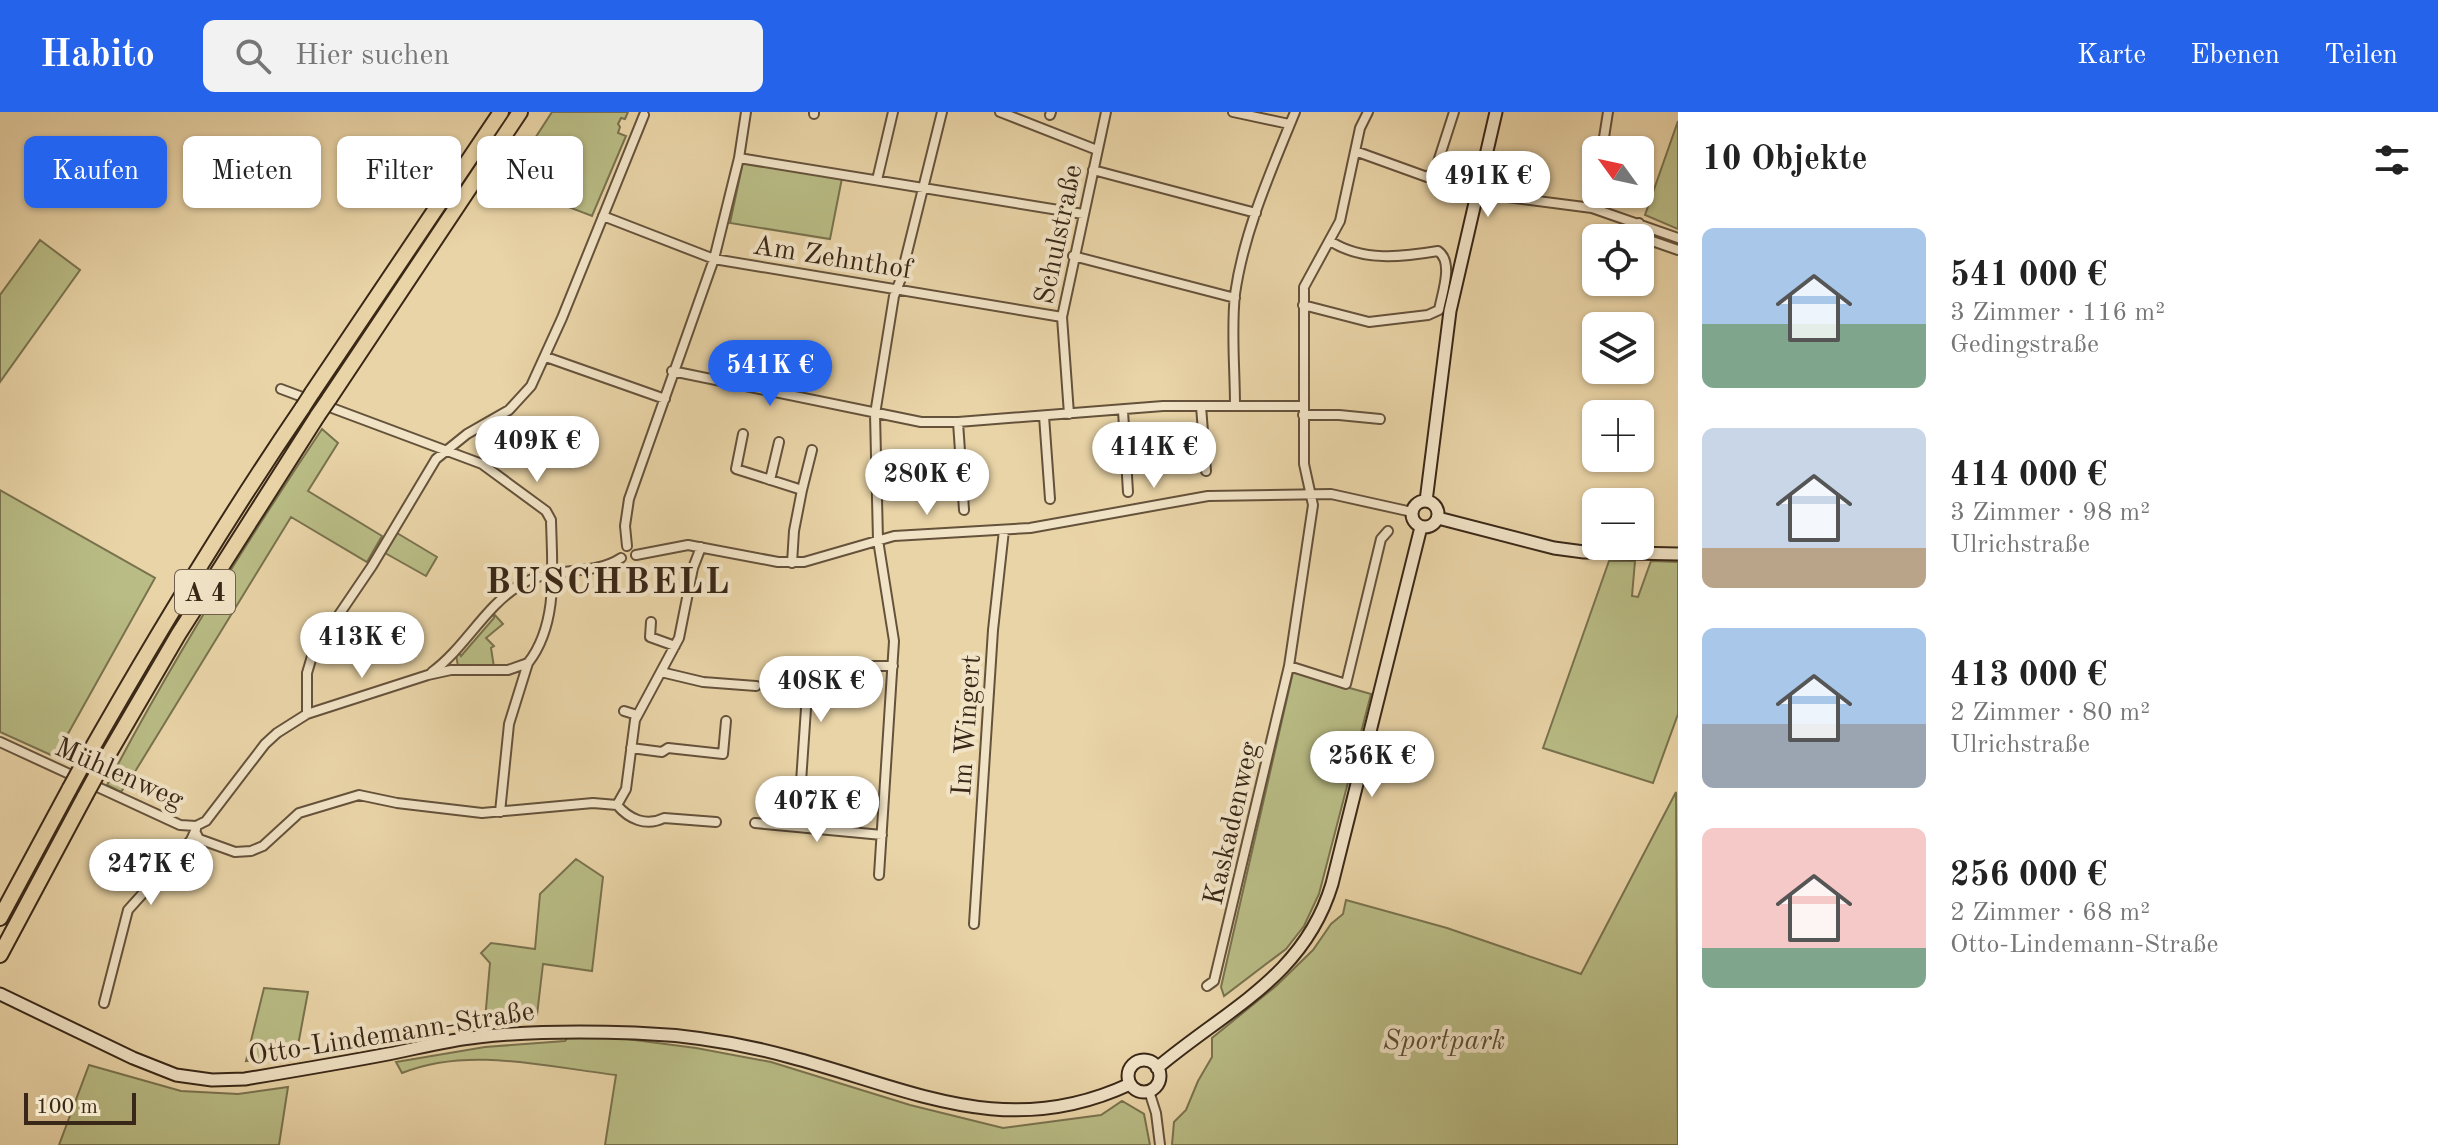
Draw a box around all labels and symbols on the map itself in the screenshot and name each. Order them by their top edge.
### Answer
north arrow [1582,136,1654,208]
pin: 491K € [1423,151,1553,219]
street label: Schulstraße [1031,162,1088,307]
street label: Am Zehnthof [751,233,916,286]
pin: 541K € [705,340,835,408]
pin: 409K € [472,416,602,484]
pin: 414K € [1089,422,1219,490]
pin: 280K € [862,449,992,517]
district label: BUSCHBELL [485,566,731,602]
road number: A 4 [175,570,235,614]
pin: 413K € [297,612,427,680]
street label: Im Wingert [949,654,987,797]
pin: 408K € [756,656,886,724]
pin: 256K € [1307,731,1437,799]
street label: Mühlenweg [50,734,187,816]
street label: Kaskadenweg [1201,739,1265,908]
pin: 407K € [752,776,882,844]
pin: 247K € [86,839,216,907]
street label: Otto-Lindemann-Straße [246,999,536,1071]
park label: Sportpark [1383,1028,1505,1056]
scale bar [24,1089,136,1125]

